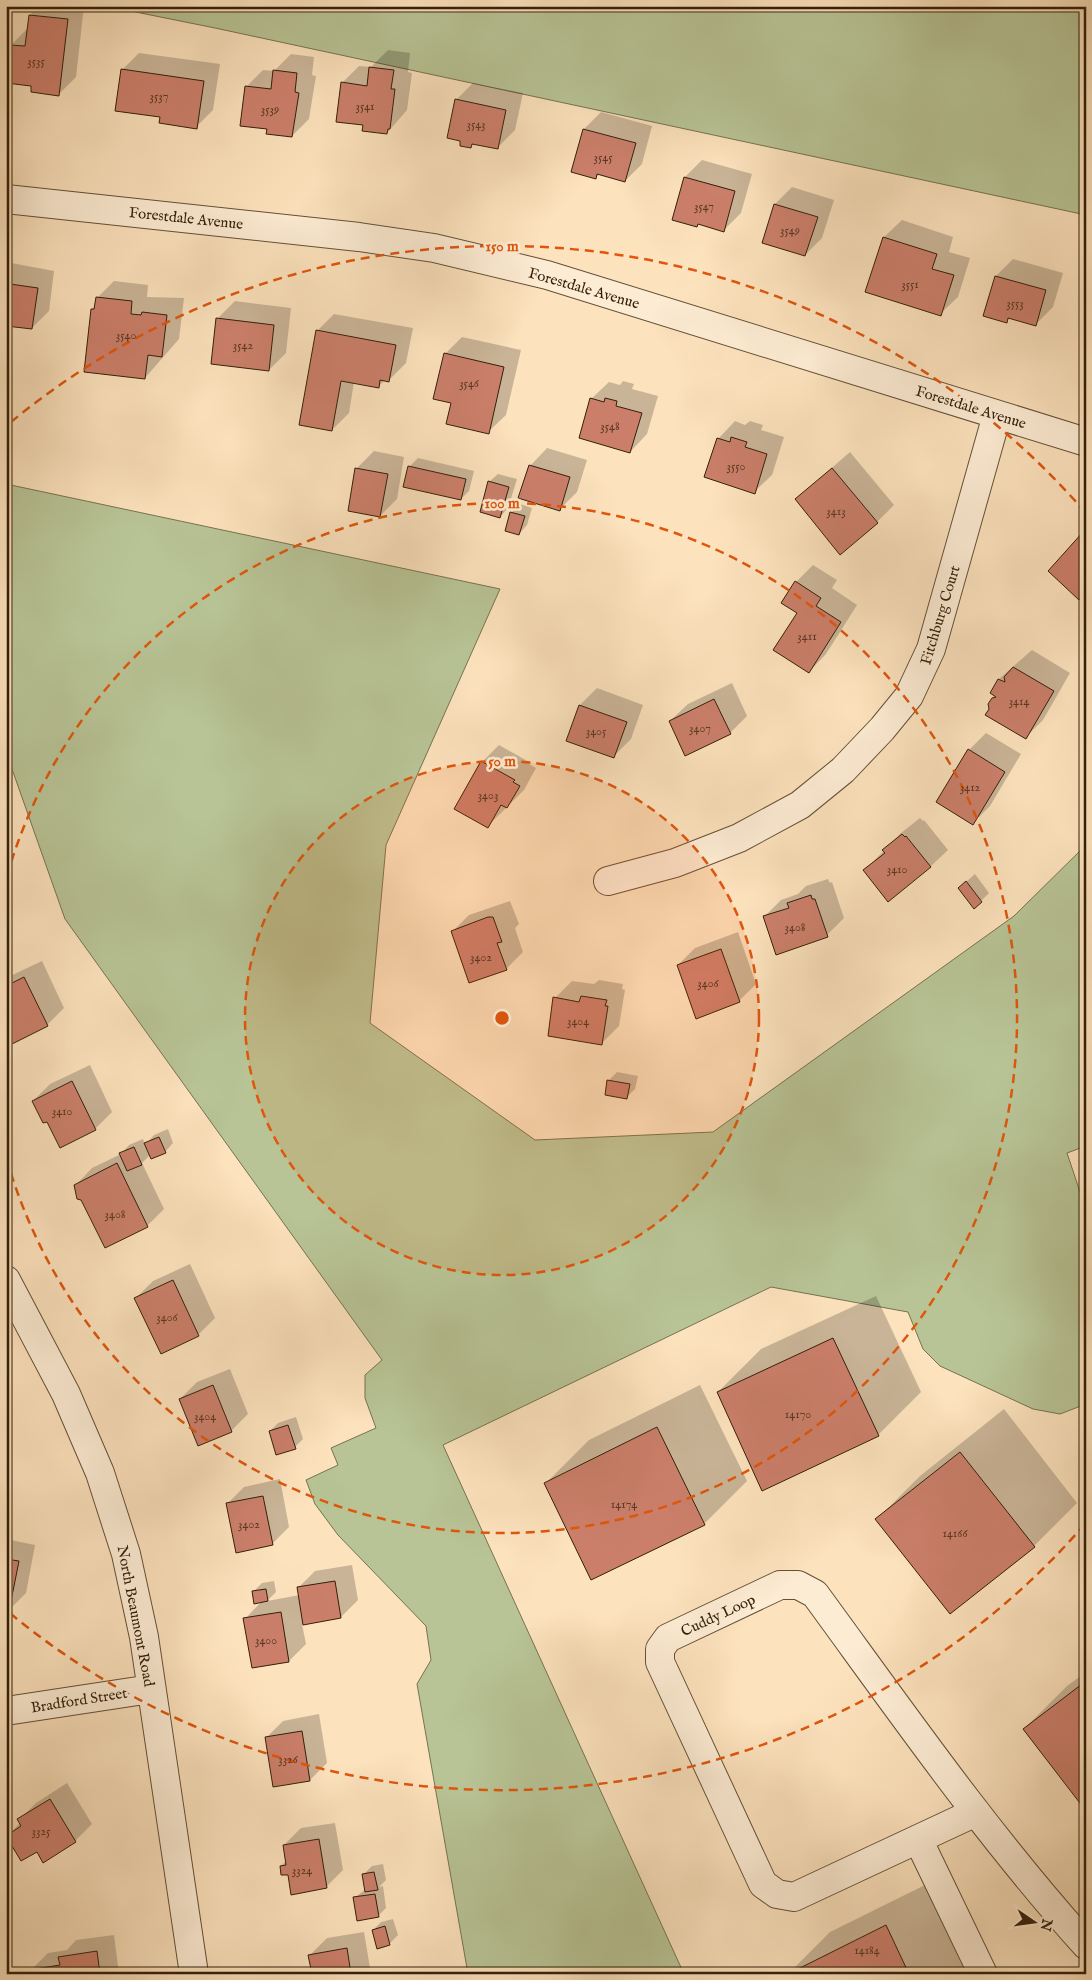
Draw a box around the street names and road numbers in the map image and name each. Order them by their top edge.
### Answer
street label: Forestdale Avenue [128,203,244,234]
street label: Forestdale Avenue [526,264,642,313]
street label: Forestdale Avenue [913,382,1029,433]
street label: Fitchburg Court [916,563,965,667]
street label: North Beaumont Road [113,1544,159,1689]
street label: Cuddy Loop [678,1590,759,1641]
street label: Bradford Street [30,1683,129,1717]

